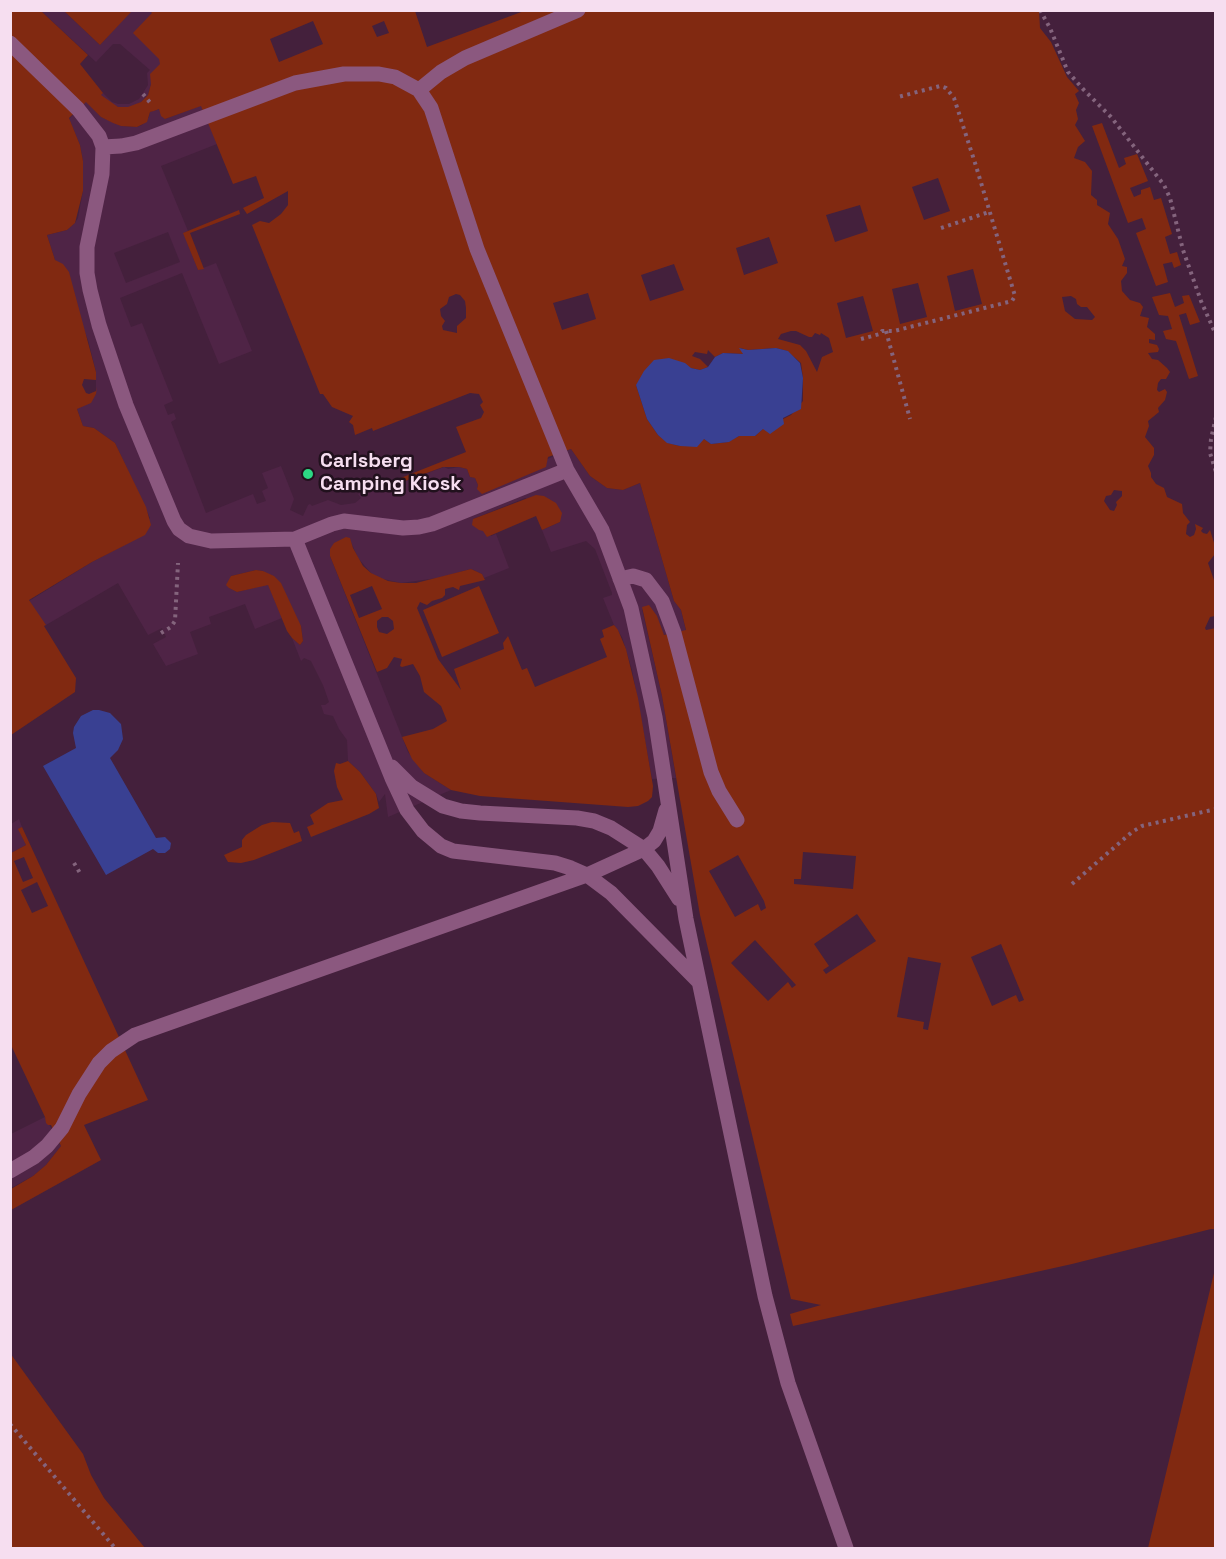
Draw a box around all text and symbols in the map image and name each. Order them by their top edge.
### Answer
place label: Carlsberg Camping Kiosk [320,450,462,497]
marker: Carlsberg Camping Kiosk [301,467,315,481]

